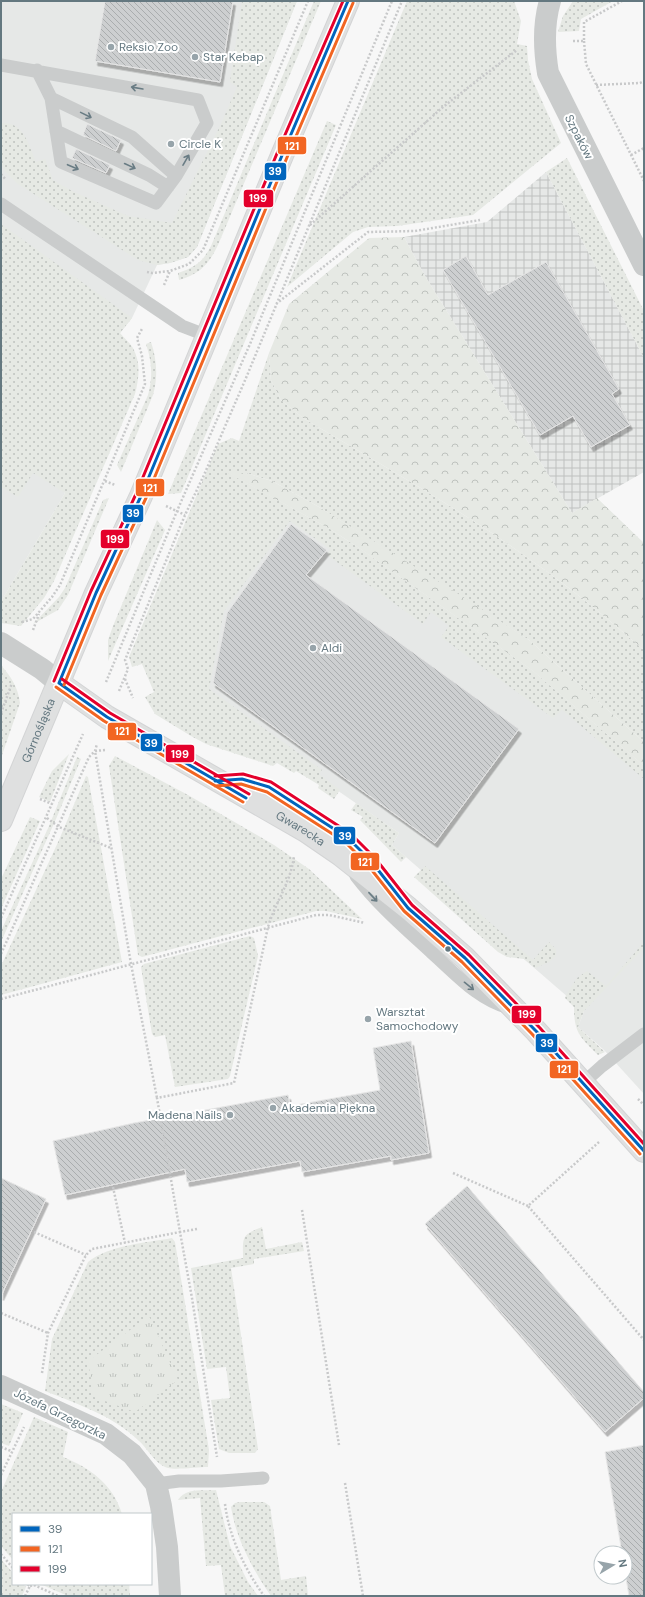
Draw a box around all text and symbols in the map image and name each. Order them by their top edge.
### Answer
place label: Reksio Zoo [119,39,178,55]
marker: Reksio Zoo [106,42,116,52]
place label: Star Kebap [203,49,264,65]
marker: Star Kebap [190,52,200,62]
one-way arrow [131,84,144,92]
one-way arrow [80,112,92,119]
street label: Szpaków [561,112,597,162]
place label: Circle K [179,136,221,152]
line badge: 121 [277,136,307,155]
marker: Circle K [166,139,176,149]
text: 121 [285,139,299,153]
one-way arrow [183,154,190,166]
line badge: 39 [264,162,287,181]
one-way arrow [123,163,135,170]
one-way arrow [66,164,78,171]
text: 39 [268,164,282,178]
line badge: 199 [243,189,274,208]
text: 199 [249,191,267,205]
line badge: 121 [135,478,165,497]
text: 121 [143,481,157,495]
line badge: 39 [122,504,144,523]
text: 39 [126,506,140,520]
line badge: 199 [100,529,130,549]
text: 199 [106,532,124,546]
place label: Aldi [321,640,342,656]
marker: Aldi [308,643,318,653]
street label: Górnośląska [18,696,59,765]
line badge: 121 [107,722,137,741]
text: 121 [115,724,129,738]
line badge: 39 [140,733,163,752]
text: 39 [144,736,158,750]
line badge: 199 [165,744,195,763]
text: 199 [171,747,189,761]
street label: Gwarecka [273,807,328,850]
line badge: 39 [333,826,356,845]
text: 39 [338,829,352,843]
line badge: 121 [350,852,380,871]
text: 121 [358,855,372,869]
one-way arrow [369,892,378,902]
unlabelled marker [443,944,453,954]
one-way arrow [463,981,474,990]
place label: Warsztat Samochodowy [376,1004,459,1034]
line badge: 199 [511,1005,542,1024]
text: 199 [518,1007,536,1021]
marker: Warsztat Samochodowy [363,1014,373,1024]
line badge: 39 [535,1033,558,1053]
text: 39 [540,1036,554,1050]
line badge: 121 [549,1060,579,1079]
text: 121 [557,1062,571,1076]
place label: Akademia Piękna [281,1100,375,1116]
marker: Akademia Piękna [268,1103,278,1113]
place label: Madena Nails [148,1107,222,1123]
marker: Madena Nails [225,1110,235,1120]
street label: Józefa Grzegorzka [11,1385,109,1443]
legend [12,1513,152,1585]
text: 39 [48,1521,62,1537]
text: 121 [48,1541,62,1557]
north arrow [593,1545,633,1585]
text: N [615,1558,630,1568]
text: 199 [48,1561,67,1577]

